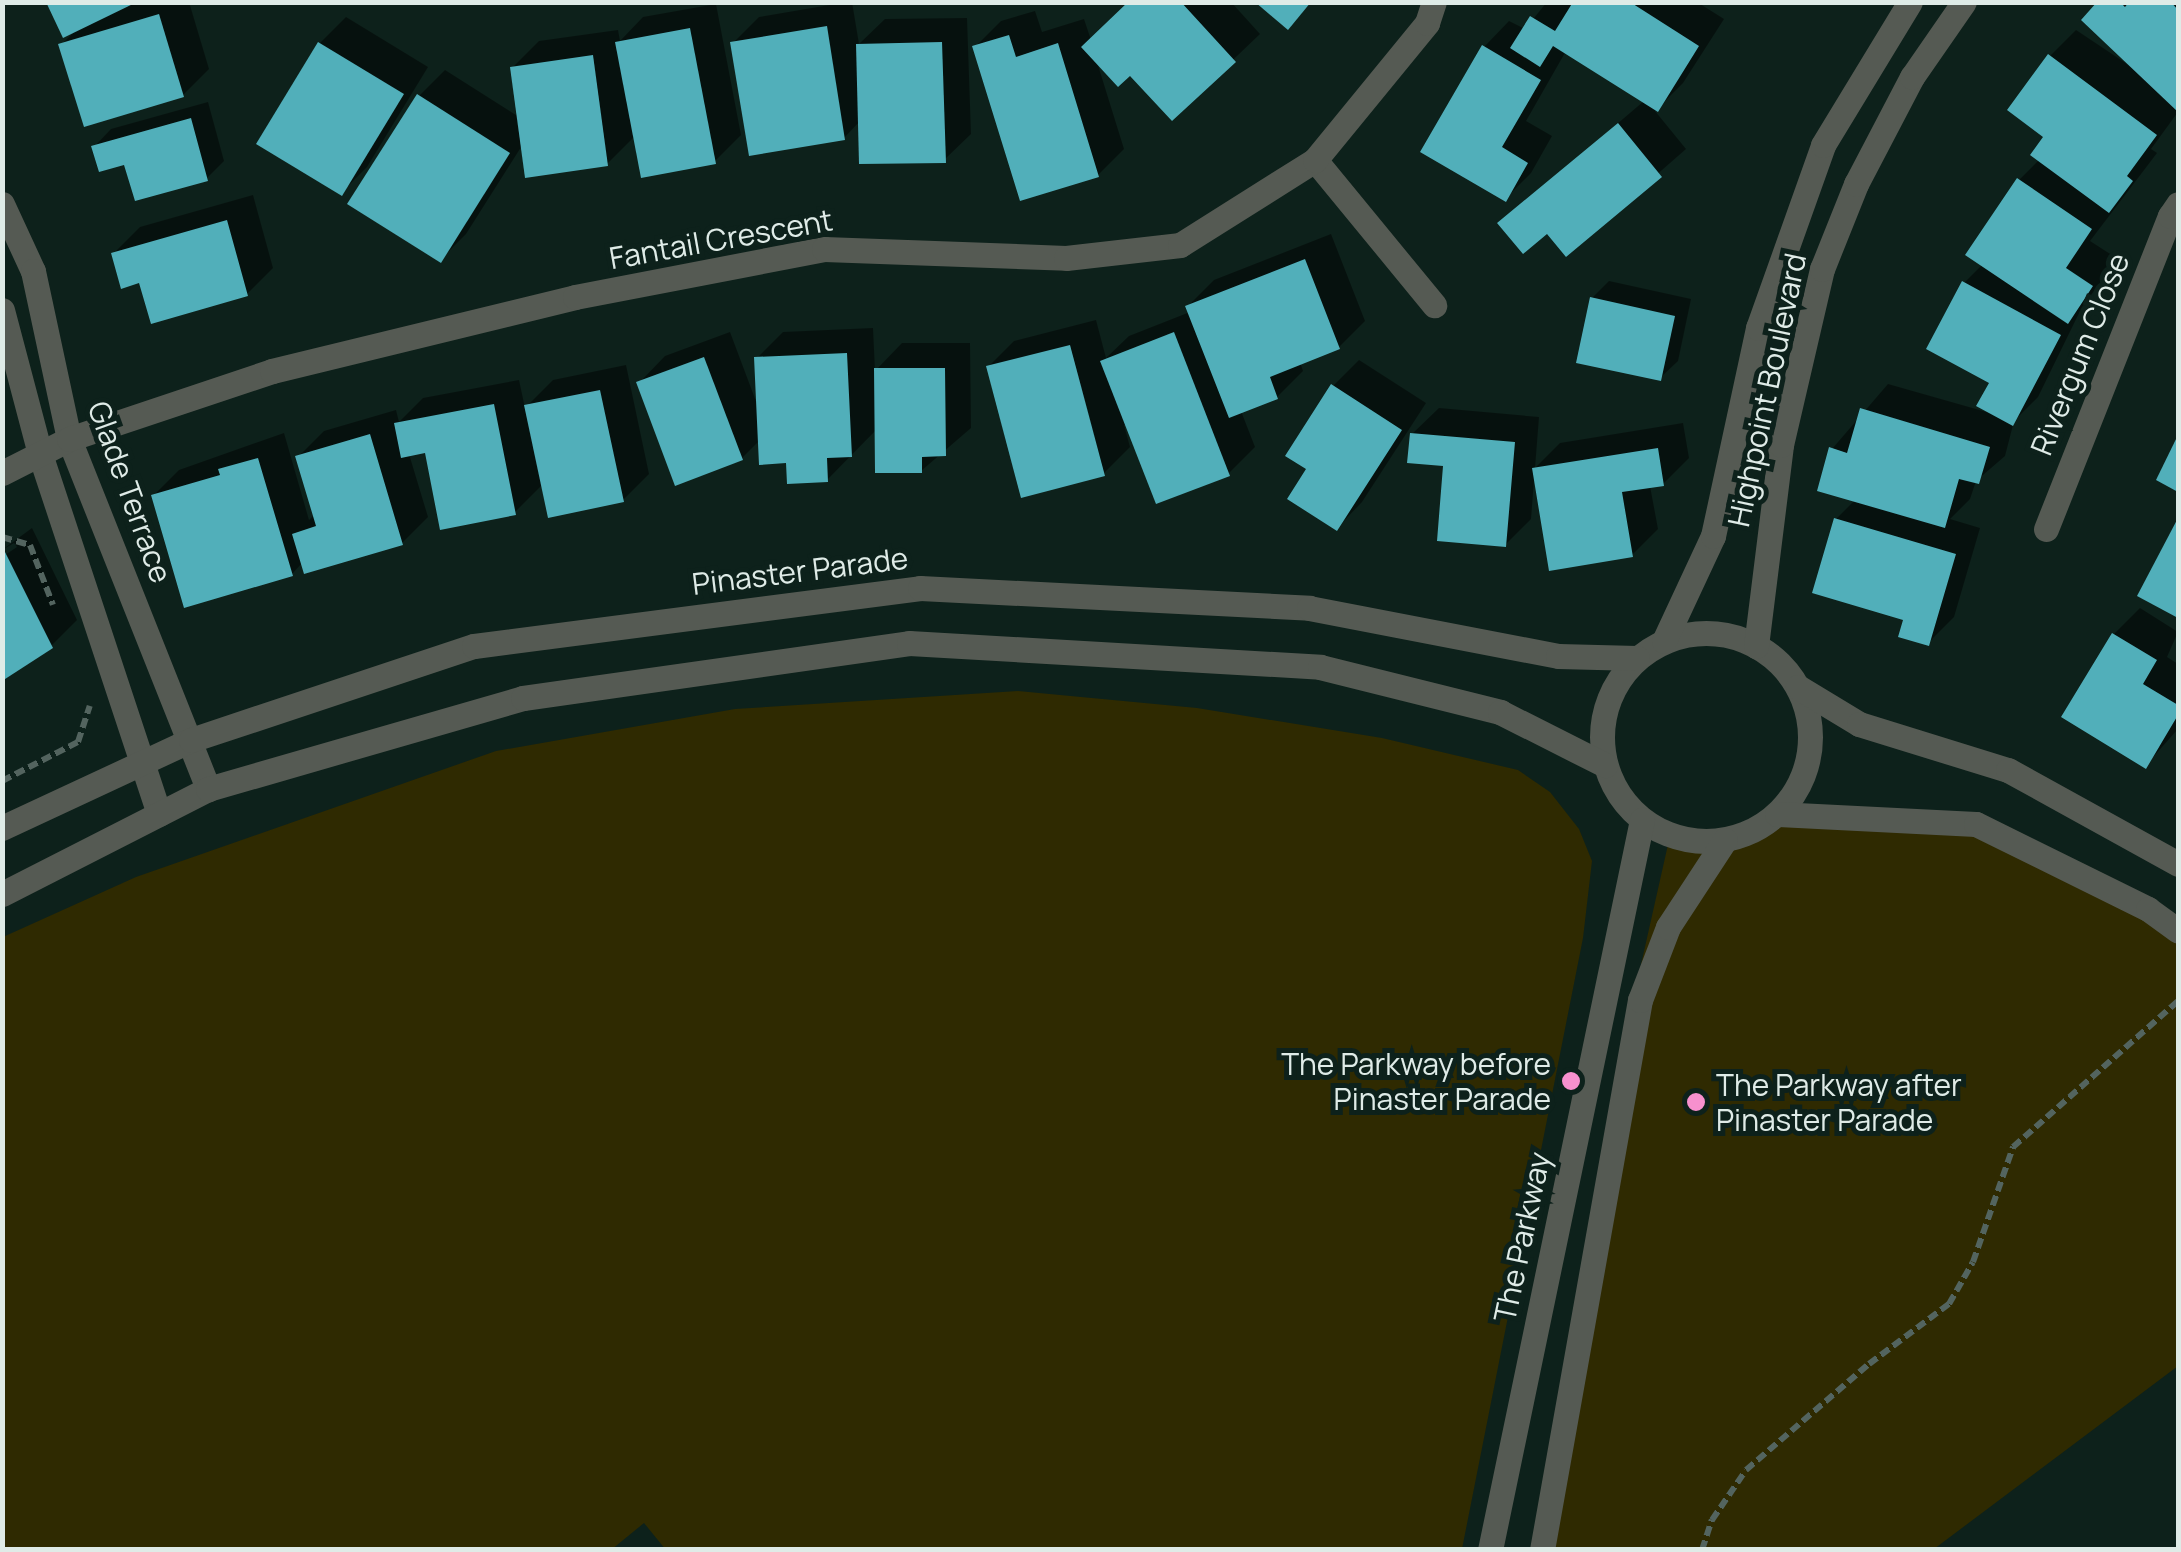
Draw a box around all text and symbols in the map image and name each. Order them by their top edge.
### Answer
street label: Fantail Crescent [607,202,835,276]
street label: Rivergum Close [2023,248,2137,460]
street label: Highpoint Boulevard [1720,250,1814,530]
street label: Glade Terrace [81,396,179,588]
street label: Pinaster Parade [690,540,910,602]
place label: The Parkway before Pinaster Parade [1281,1046,1551,1116]
place label: The Parkway after Pinaster Parade [1716,1067,1962,1138]
marker: The Parkway before Pinaster Parade [1560,1070,1582,1092]
marker: The Parkway after Pinaster Parade [1685,1091,1707,1113]
street label: The Parkway [1486,1149,1558,1325]

